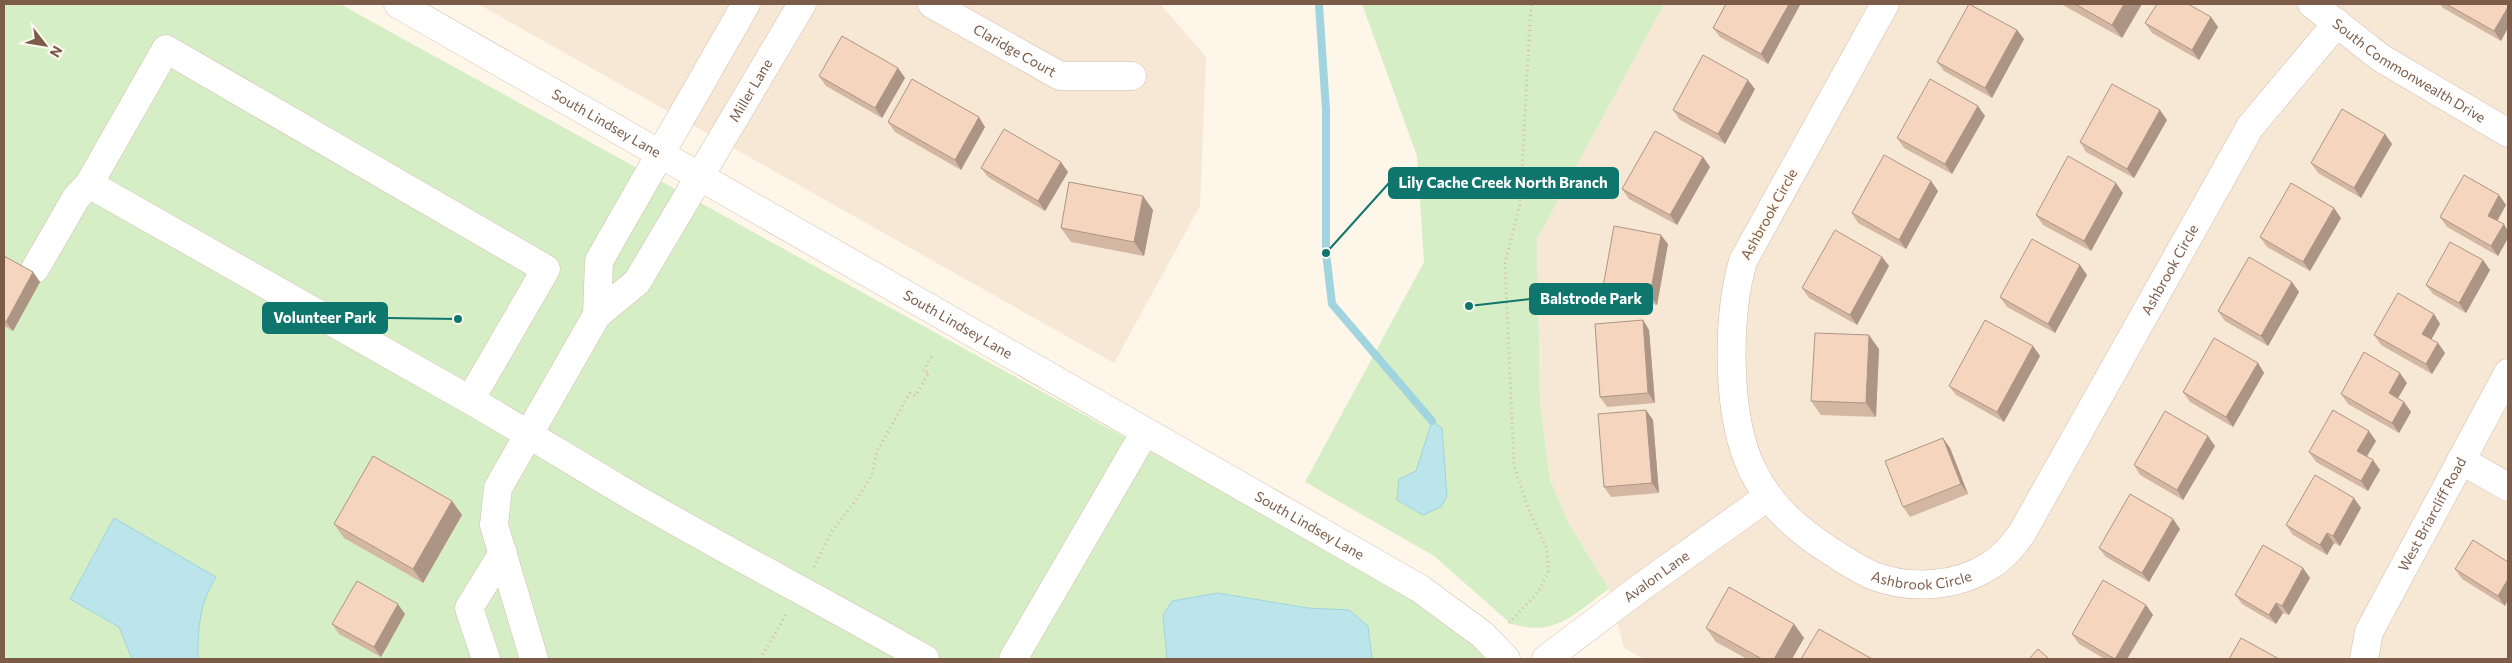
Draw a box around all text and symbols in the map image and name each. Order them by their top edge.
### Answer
street label: South Commonwealth Drive [2329,14,2489,126]
north arrow [20,20,70,70]
street label: Claridge Court [971,20,1060,80]
text: N [47,43,67,61]
street label: Miller Lane [725,55,776,125]
street label: South Lindsey Lane [549,85,664,161]
street label: Ashbrook Circle [1737,165,1801,262]
callout: Lily Cache Creek North Branch [1389,168,1618,198]
text: Lily Cache Creek North Branch [1398,173,1608,191]
street label: Ashbrook Circle [2137,221,2202,318]
callout: Balstrode Park [1530,284,1652,314]
street label: South Lindsey Lane [901,286,1016,362]
text: Balstrode Park [1540,289,1642,307]
callout: Volunteer Park [263,303,387,333]
text: Volunteer Park [273,308,377,326]
street label: West Briarcliff Road [2394,454,2469,574]
street label: South Lindsey Lane [1252,487,1367,563]
street label: Avalon Lane [1620,547,1692,605]
street label: Ashbrook Circle [1869,567,1974,593]

